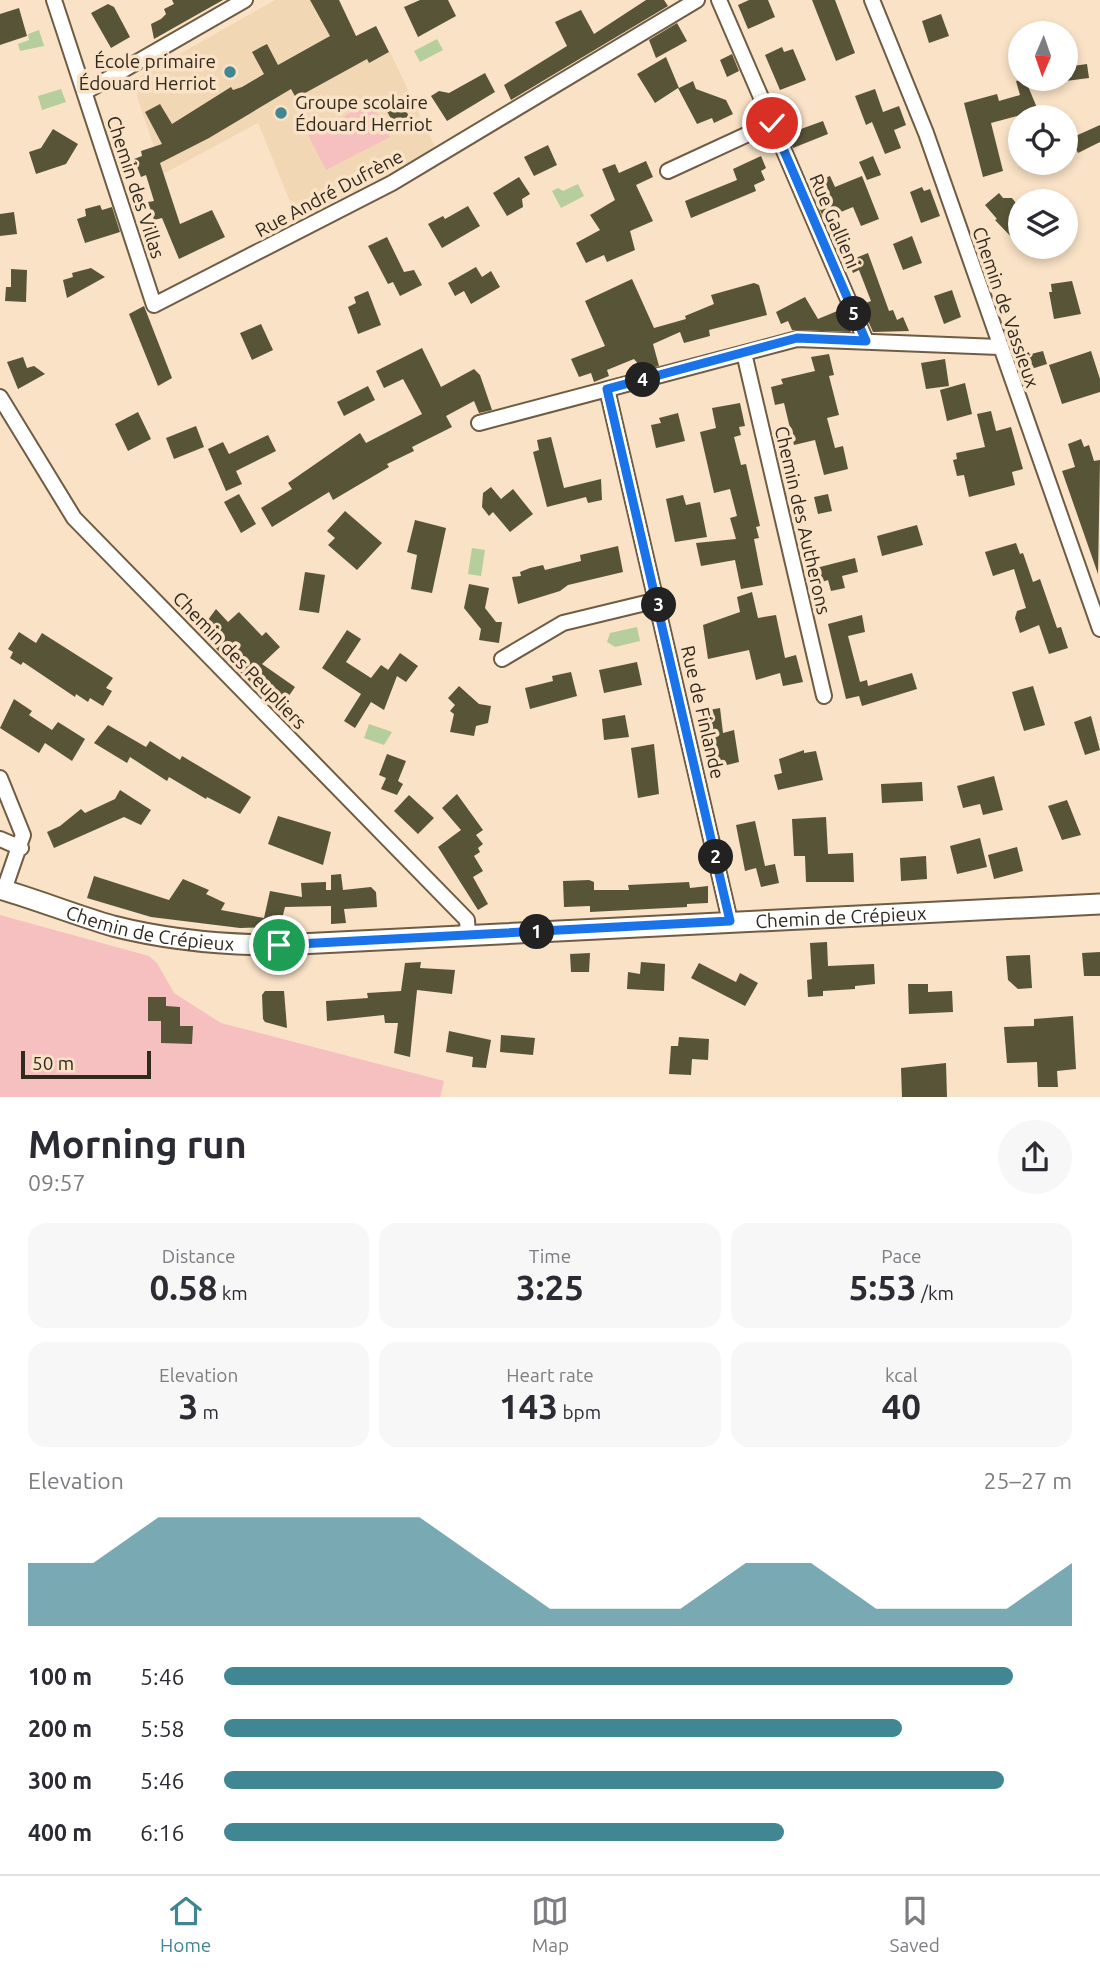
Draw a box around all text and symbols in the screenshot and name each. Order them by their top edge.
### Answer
north arrow [1008,21,1078,91]
map controls [1008,21,1078,259]
place label: École primaire Édouard Herriot [79,50,217,94]
marker: École primaire Édouard Herriot [222,64,238,80]
place label: Groupe scolaire Édouard Herriot [295,91,433,135]
pin [742,93,802,153]
icon: check [753,104,791,142]
marker: Groupe scolaire Édouard Herriot [273,105,289,121]
button: locate [1008,105,1078,175]
street label: Chemin des Villas [103,113,169,261]
street label: Rue André Dufrène [251,145,407,241]
street label: Rue Gallieni [805,170,865,272]
button: layers [1008,189,1078,259]
street label: Chemin de Vassieux [968,224,1044,391]
pin: 5 [836,296,872,332]
text: 5 [848,302,859,324]
pin: 4 [626,362,660,398]
text: 4 [637,368,648,390]
street label: Chemin des Autherons [771,424,835,616]
street label: Chemin des Peupliers [169,587,311,733]
pin: 3 [642,588,676,622]
text: 3 [653,593,664,615]
street label: Rue de Finlande [677,643,729,781]
pin: 2 [698,840,734,874]
text: 2 [710,845,721,867]
street label: Chemin de Crépieux [63,901,235,955]
street label: Chemin de Crépieux [755,902,927,932]
pin: 1 [520,914,554,950]
pin [249,915,309,975]
text: 1 [531,920,542,942]
icon: arrive [260,926,298,964]
scale bar [21,1048,150,1080]
text: 50 m [32,1052,74,1074]
button: share [998,1120,1072,1194]
text: Morning run [28,1123,247,1165]
text: 09:57 [28,1170,86,1195]
text: Distance [162,1245,235,1267]
text: Time [529,1245,571,1267]
text: Pace [881,1245,921,1267]
text: 0.58 [150,1267,217,1307]
text: 3:25 [516,1267,584,1307]
text: 5:53 [849,1267,917,1307]
text: km [217,1282,248,1304]
text: /km [917,1282,954,1304]
text: Elevation [159,1364,238,1386]
text: Heart rate [506,1364,594,1386]
text: kcal [885,1364,918,1386]
text: 3 [178,1386,198,1426]
text: 143 [499,1386,558,1426]
text: 40 [882,1386,921,1426]
text: m [198,1401,219,1423]
text: bpm [558,1401,601,1423]
text: Elevation [28,1468,124,1493]
text: 25–27 m [984,1468,1072,1493]
text: 100 m [28,1664,92,1689]
text: 5:46 [140,1664,185,1689]
text: 200 m [28,1716,92,1741]
text: 5:58 [140,1716,185,1741]
text: 300 m [28,1768,92,1793]
text: 5:46 [140,1768,185,1793]
text: 400 m [28,1820,92,1845]
text: 6:16 [140,1820,185,1845]
tab: Home [160,1892,211,1956]
tab: Map [531,1892,569,1956]
tab: Saved [889,1892,940,1956]

